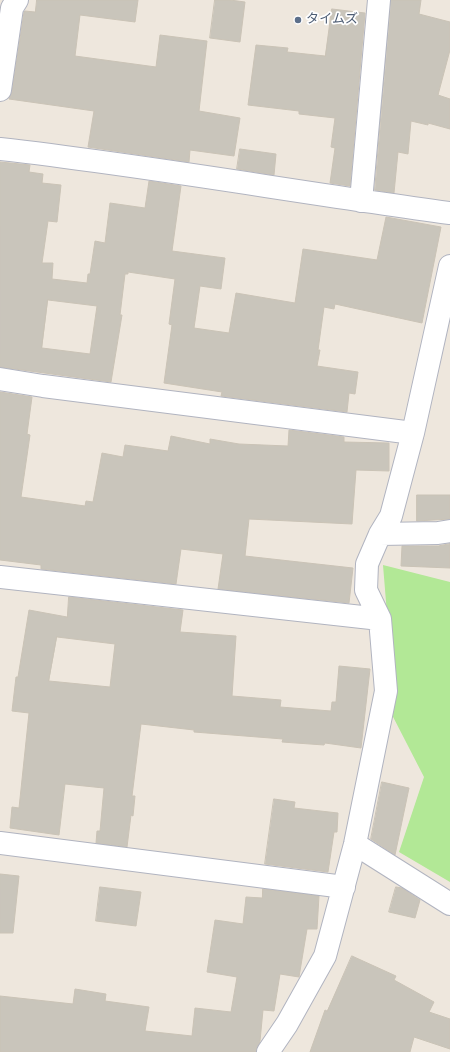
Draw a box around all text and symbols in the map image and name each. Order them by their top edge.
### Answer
place label: タイムズ [306,12,358,28]
marker: タイムズ [293,15,303,25]

